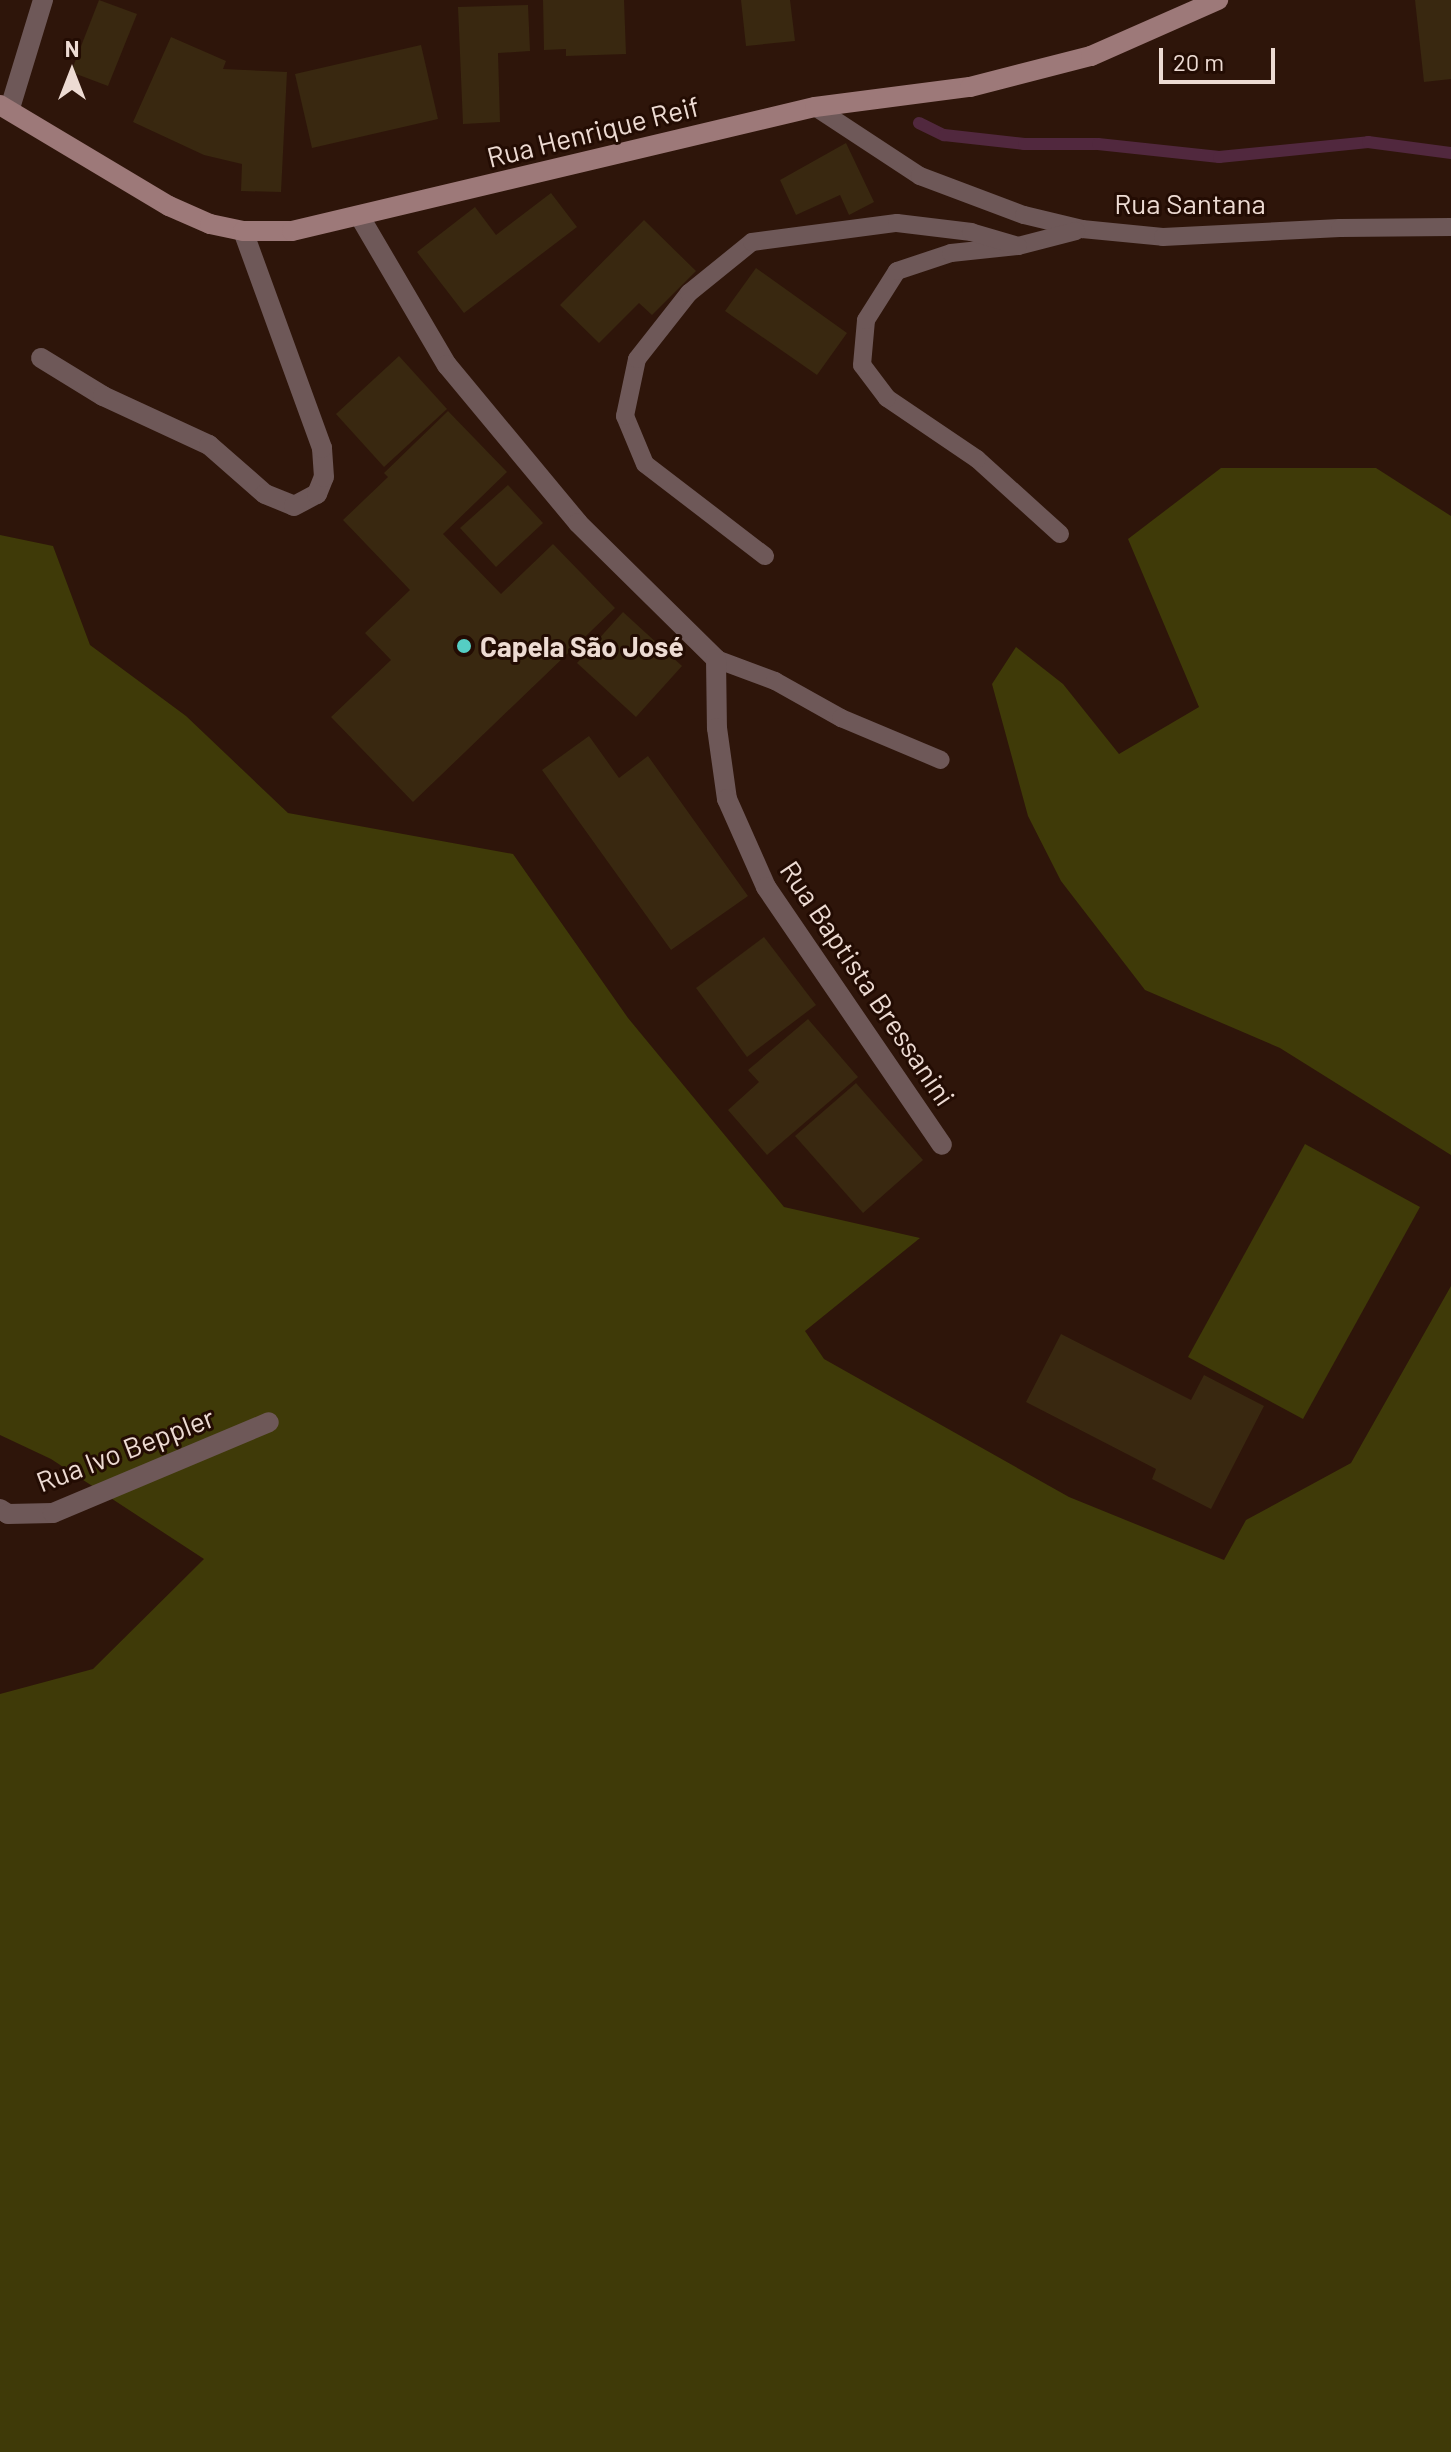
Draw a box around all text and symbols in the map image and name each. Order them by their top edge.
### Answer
north arrow [32,32,112,112]
scale bar [1163,32,1279,82]
text: N [65,35,79,61]
text: 20 m [1173,47,1224,76]
street label: Rua Henrique Reif [483,88,703,174]
street label: Rua Santana [1114,186,1266,220]
place label: Capela São José [480,629,684,663]
marker: Capela São José [455,637,473,655]
street label: Rua Baptista Bressanini [774,854,962,1112]
street label: Rua Ivo Beppler [31,1400,219,1498]

